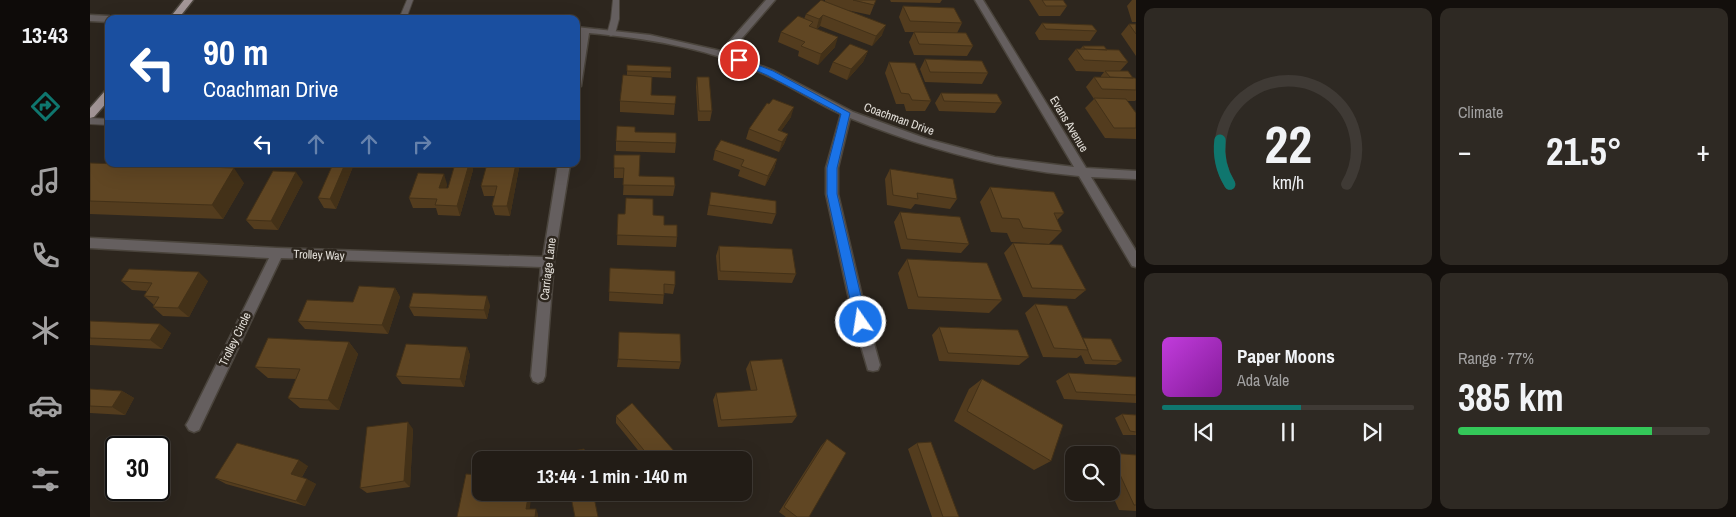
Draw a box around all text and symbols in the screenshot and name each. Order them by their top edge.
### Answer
text: 13:43 [22,20,68,50]
text: 90 m [203,29,268,76]
icon: left [120,35,185,100]
pin [718,39,760,81]
icon: arrive [725,46,753,74]
text: Coachman Drive [203,74,338,104]
icon: directions [28,89,63,124]
street label: Evans Avenue [1046,93,1092,155]
street label: Coachman Drive [862,99,936,139]
text: Climate [1458,101,1503,123]
text: 22 [1264,109,1312,179]
text: 21.5° [1546,126,1622,177]
icon: left [249,130,277,158]
icon: ahead [302,130,330,158]
icon: ahead [355,130,383,158]
icon: right [408,130,436,158]
text: − [1458,132,1471,170]
text: + [1697,132,1710,170]
icon: music [28,164,63,199]
text: km/h [1272,171,1304,195]
street label: Carriage Lane [536,237,560,301]
icon: phone [28,238,63,273]
street label: Trolley Way [293,246,345,264]
position arrow [834,295,886,347]
street label: Trolley Circle [215,310,255,368]
icon: climate [28,313,63,348]
text: Paper Moons [1237,343,1335,369]
text: Range · 77% [1458,347,1534,369]
text: Ada Vale [1237,369,1289,391]
text: 385 km [1458,372,1564,423]
icon: car [28,388,63,423]
icon: previous [1190,418,1218,446]
icon: pause [1274,418,1302,446]
icon: next [1358,418,1386,446]
speed limit sign: 30 [105,436,170,501]
map controls [1065,446,1120,501]
button: search [1065,446,1120,501]
icon: filters [28,462,63,497]
text: 13:44 · 1 min · 140 m [537,463,687,489]

